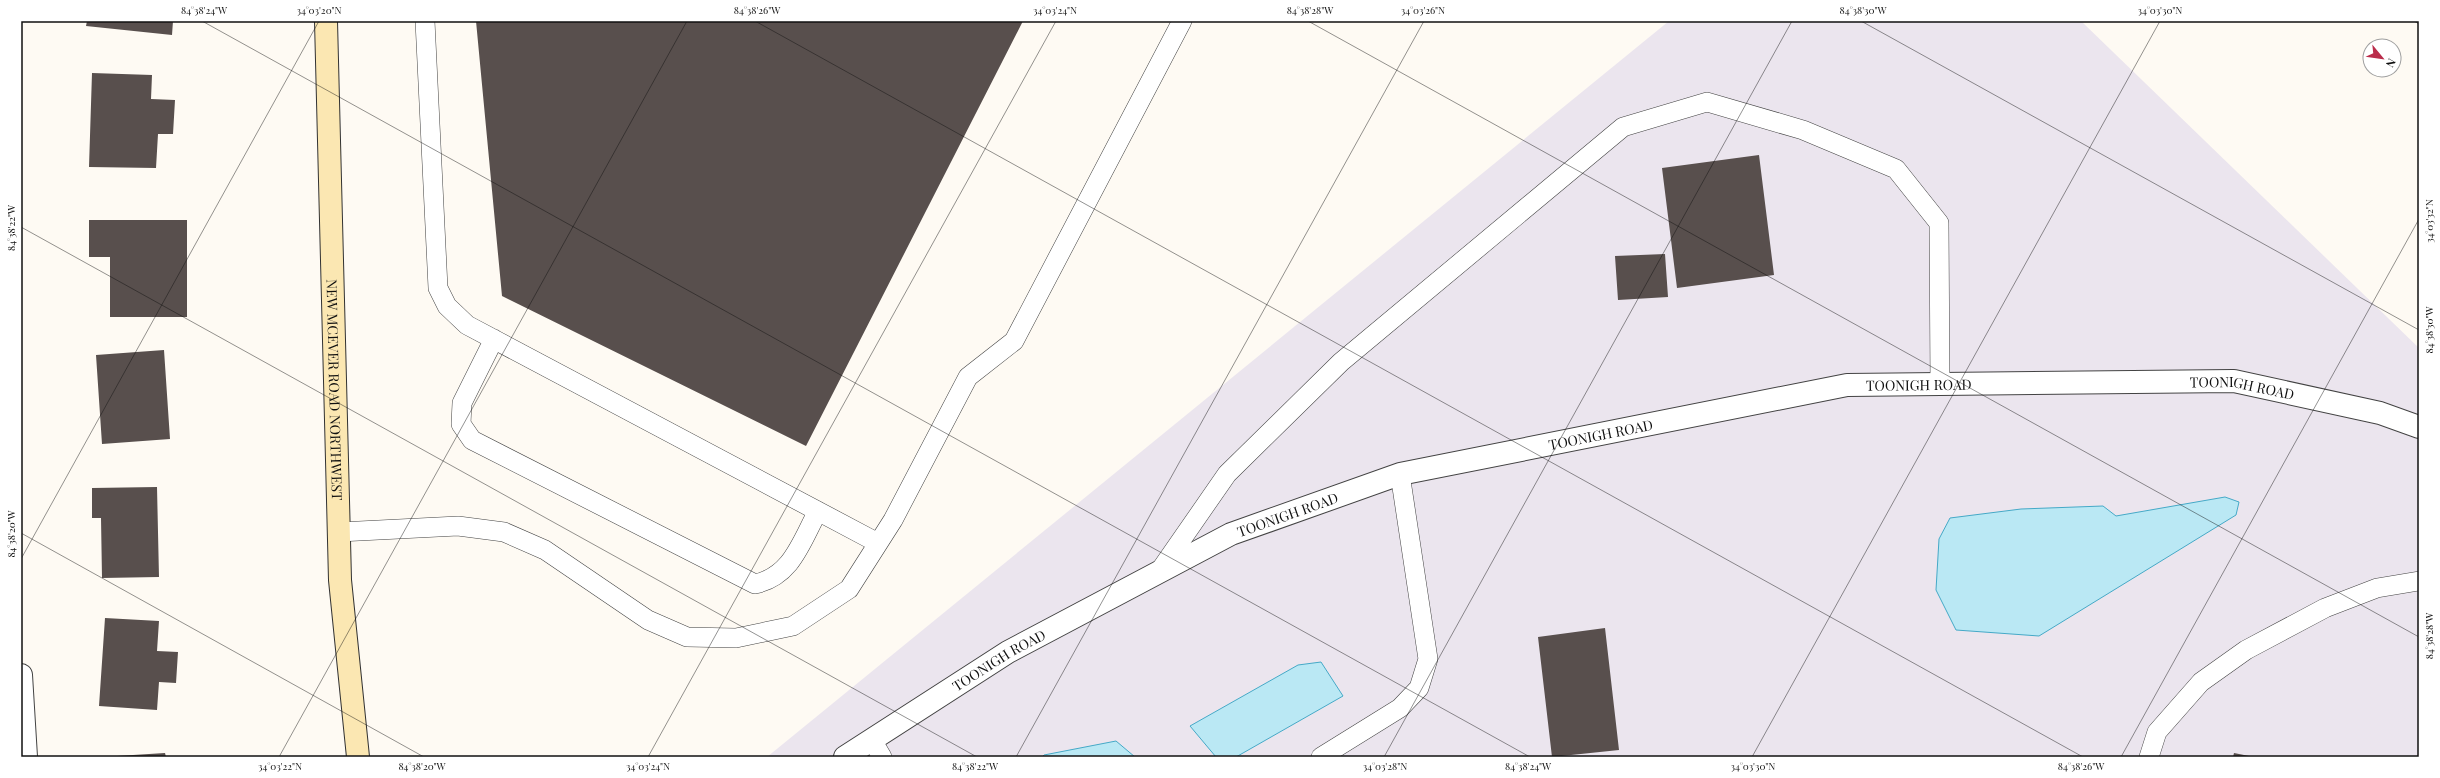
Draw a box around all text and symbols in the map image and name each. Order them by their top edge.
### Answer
text: 84°38'24"W [181,3,228,17]
text: 34°03'20"N [296,3,342,17]
text: 84°38'26"W [734,3,781,17]
text: 34°03'24"N [1033,3,1077,17]
text: 84°38'28"W [1287,3,1334,17]
text: 34°03'26"N [1401,3,1445,17]
text: 84°38'30"W [1840,3,1887,17]
text: 34°03'30"N [2138,3,2182,17]
north arrow [2362,38,2402,78]
text: N [2383,56,2400,70]
text: 34°03'32"N [2422,199,2436,243]
text: 84°38'22"W [4,204,18,251]
street label: NEW MCEVER ROAD NORTHWEST [323,279,348,501]
text: 84°38'30"W [2422,306,2436,353]
street label: TOONIGH ROAD [2190,371,2296,403]
street label: TOONIGH ROAD [1866,374,1972,394]
street label: TOONIGH ROAD [1547,414,1654,454]
street label: TOONIGH ROAD [1234,487,1340,541]
text: 84°38'20"W [4,509,18,558]
text: 84°38'28"W [2422,612,2436,659]
street label: TOONIGH ROAD [948,624,1049,695]
text: 34°03'22"N [258,759,302,773]
text: 84°38'20"W [398,759,447,773]
text: 34°03'24"N [626,759,670,773]
text: 84°38'22"W [952,759,999,773]
text: 34°03'28"N [1363,759,1407,773]
text: 84°38'24"W [1505,759,1552,773]
text: 34°03'30"N [1731,759,1775,773]
text: 84°38'26"W [2058,759,2105,773]

